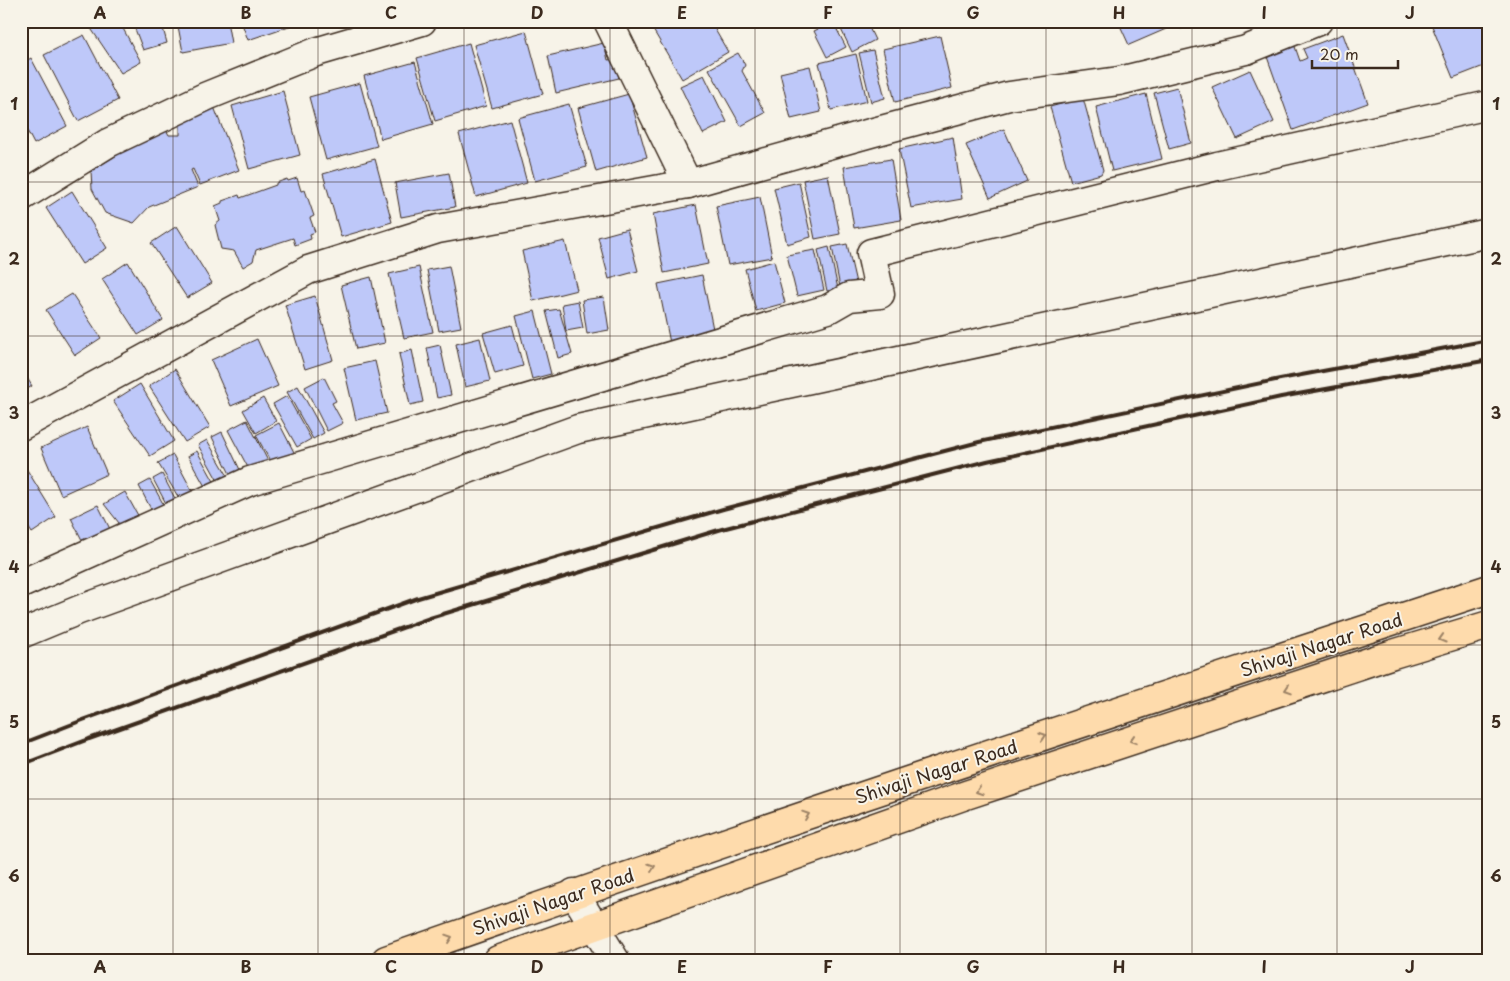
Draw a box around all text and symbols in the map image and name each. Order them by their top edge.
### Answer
text: A [94,0,107,24]
text: B [241,0,252,24]
text: C [385,0,397,24]
text: D [531,0,543,24]
text: E [677,0,687,24]
text: F [823,0,833,24]
text: G [966,0,980,24]
text: H [1113,0,1125,24]
text: I [1261,0,1267,24]
text: J [1405,0,1415,24]
scale bar [1312,38,1399,70]
text: 20 m [1320,42,1359,65]
text: 1 [10,91,18,115]
text: 1 [1492,91,1500,115]
text: 2 [8,246,20,270]
text: 2 [1490,246,1502,270]
text: 3 [9,400,19,424]
text: 3 [1491,400,1501,424]
text: 4 [9,554,20,578]
text: 4 [1491,554,1502,578]
street label: Shivaji Nagar Road [1236,605,1406,683]
one-way arrow [1439,633,1447,643]
one-way arrow [1284,683,1292,693]
text: 5 [9,709,19,733]
text: 5 [1491,709,1501,733]
one-way arrow [1038,731,1047,741]
street label: Shivaji Nagar Road [851,732,1021,810]
one-way arrow [1130,734,1138,744]
one-way arrow [975,785,984,795]
one-way arrow [801,810,809,820]
street label: Shivaji Nagar Road [468,861,638,941]
text: 6 [8,863,20,887]
one-way arrow [647,863,656,873]
text: 6 [1490,863,1502,887]
one-way arrow [444,934,453,944]
text: A [94,954,107,978]
text: B [241,954,252,978]
text: C [385,954,397,978]
text: D [531,954,543,978]
text: E [677,954,687,978]
text: F [823,954,833,978]
text: G [966,954,980,978]
text: H [1113,954,1125,978]
text: I [1261,954,1267,978]
text: J [1405,954,1415,978]

